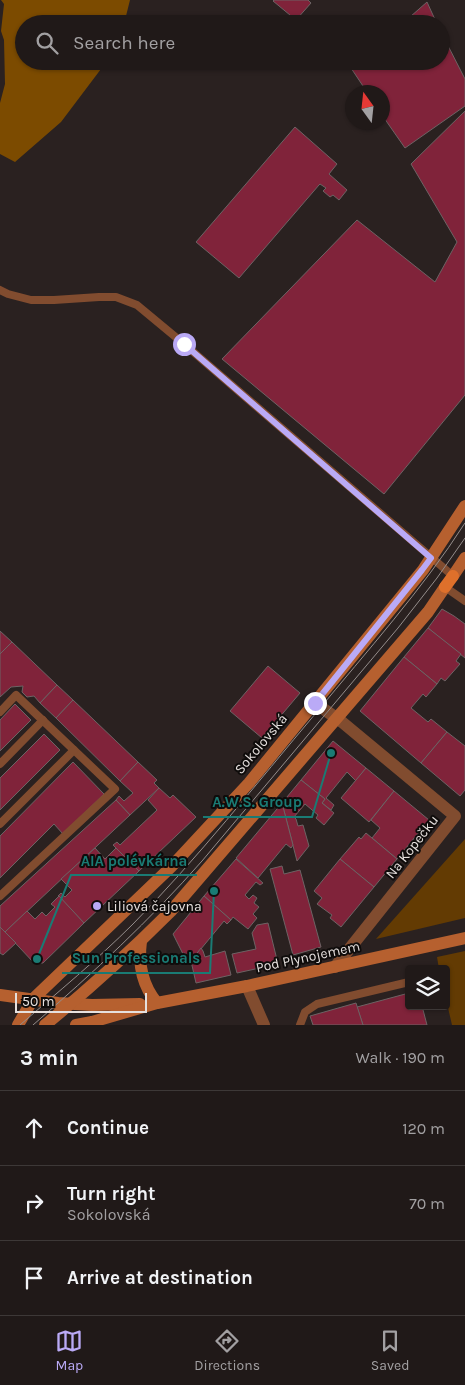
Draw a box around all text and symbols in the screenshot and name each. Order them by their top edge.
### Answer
search box [15,15,450,70]
icon: search [33,29,61,57]
text: Search here [73,32,175,54]
north arrow [345,85,390,130]
route start [173,333,196,356]
route end [304,692,327,715]
street label: Sokolovská [231,710,291,778]
callout: A.W.S. Group [203,787,312,817]
text: A.W.S. Group [212,793,302,811]
street label: Na Kopečku [382,812,442,882]
callout: AIA polévkárna [71,845,197,875]
text: AIA polévkárna [81,852,187,870]
place label: Liliová čajovna [107,898,202,915]
marker: Liliová čajovna [91,900,103,912]
street label: Pod Plynojemem [254,938,362,976]
callout: Sun Professionals [62,943,210,973]
text: Sun Professionals [72,949,200,967]
map controls [405,965,450,1010]
button: layers [405,965,450,1010]
scale bar [15,990,148,1013]
text: 50 m [22,993,55,1010]
text: 3 min [20,1046,78,1070]
text: Walk · 190 m [356,1048,445,1067]
icon: ahead [20,1114,48,1142]
text: Continue [67,1117,149,1139]
text: 120 m [402,1119,445,1138]
text: Turn right [67,1183,156,1205]
icon: right [20,1189,48,1217]
text: 70 m [409,1194,445,1213]
text: Sokolovská [67,1205,151,1224]
icon: arrive [20,1264,48,1292]
text: Arrive at destination [67,1267,253,1289]
tab: Map [55,1327,83,1374]
tab: Directions [194,1327,260,1374]
tab: Saved [371,1327,410,1374]

